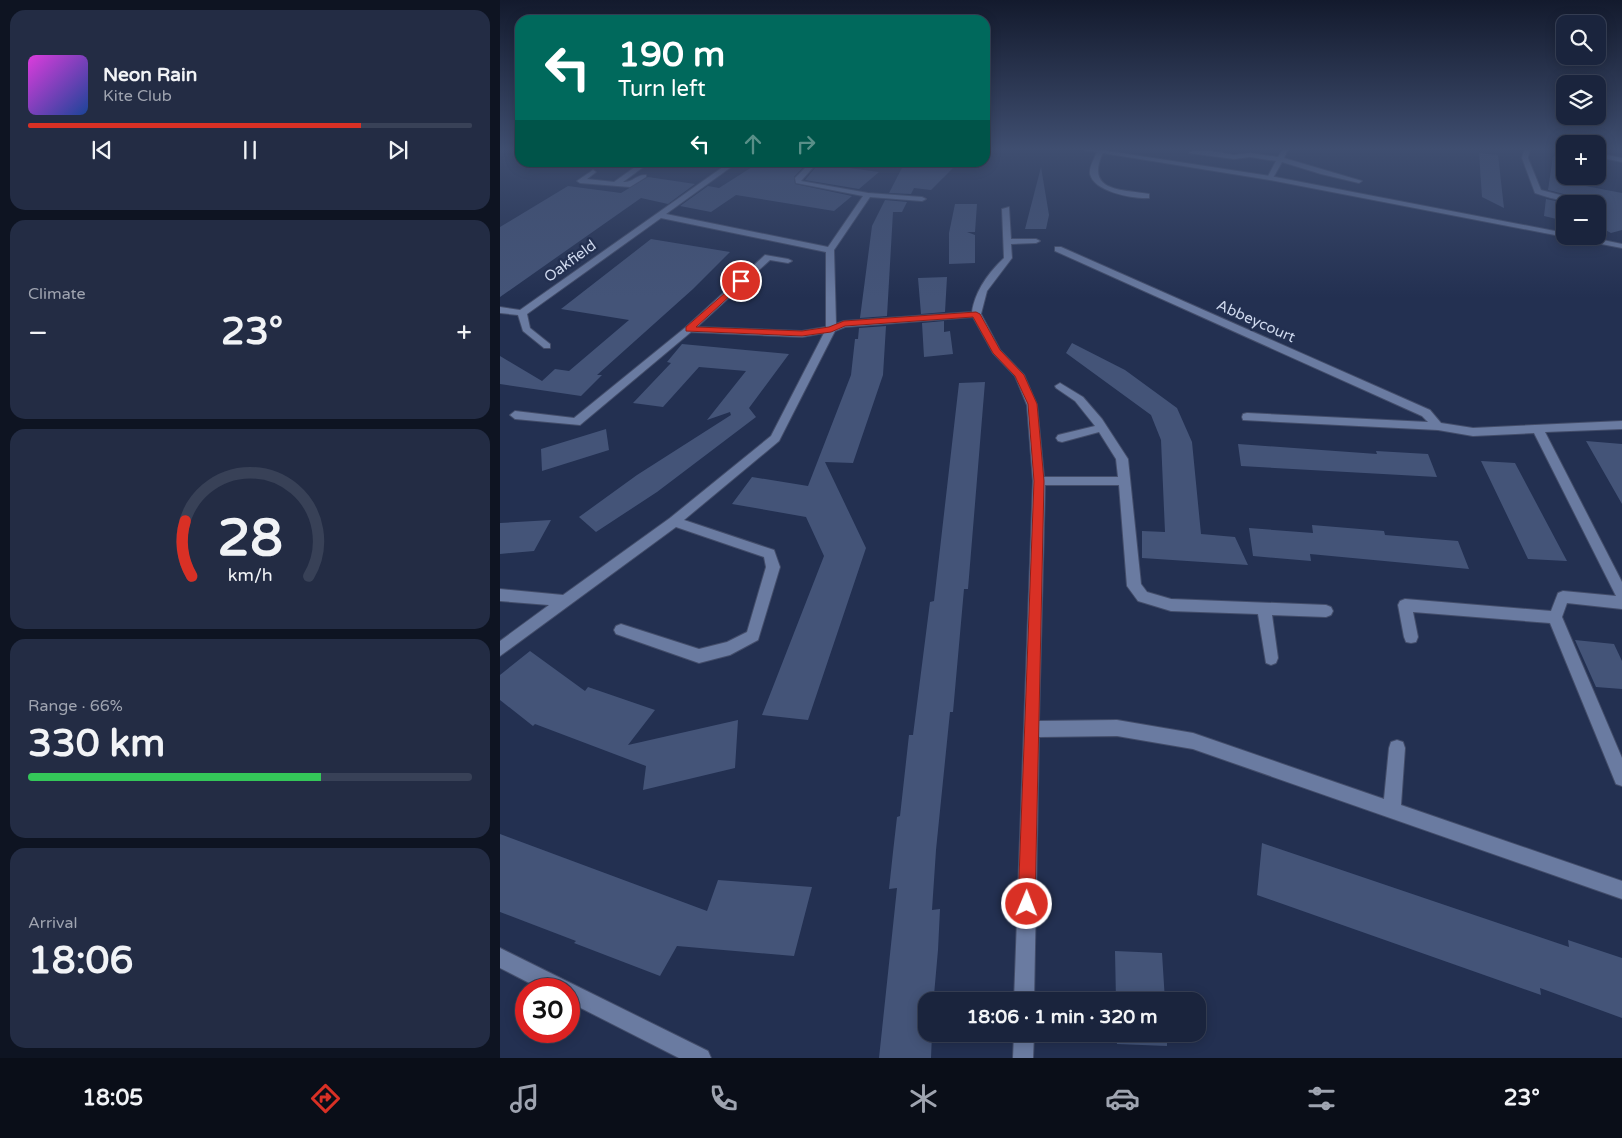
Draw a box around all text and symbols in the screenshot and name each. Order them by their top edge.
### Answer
map controls [1556,15,1606,245]
button: search [1556,15,1606,65]
text: 190 m [618,34,725,76]
icon: left [535,35,600,100]
text: Neon Rain [103,64,197,86]
button: layers [1556,75,1606,125]
text: Turn left [618,76,706,102]
text: Kite Club [103,86,172,106]
icon: left [686,130,714,158]
icon: ahead [739,130,767,158]
icon: right [792,130,820,158]
button: + [1556,135,1606,185]
icon: previous [88,136,116,164]
icon: pause [236,136,264,164]
icon: next [384,136,412,164]
button: − [1556,195,1606,245]
street label: Oakfield [540,236,600,286]
pin [720,260,762,302]
icon: arrive [727,267,755,295]
text: Climate [28,284,86,304]
street label: Abbeycourt [1214,296,1298,346]
text: 23° [221,309,283,355]
text: − [28,316,48,350]
text: + [456,316,472,350]
text: 28 [217,507,283,570]
text: km/h [228,565,272,586]
text: Range · 66% [28,696,123,716]
text: 330 km [28,721,165,767]
position arrow [1000,877,1052,929]
text: Arrival [28,913,77,933]
text: 18:06 [28,938,133,984]
speed limit sign: 30 [515,978,580,1043]
text: 18:06 · 1 min · 320 m [966,1006,1158,1028]
icon: directions [308,1081,343,1116]
icon: music [507,1081,542,1116]
icon: phone [706,1081,741,1116]
icon: climate [906,1081,941,1116]
icon: car [1105,1081,1140,1116]
icon: filters [1304,1081,1339,1116]
text: 18:05 [82,1085,143,1111]
text: 23° [1504,1085,1540,1111]

